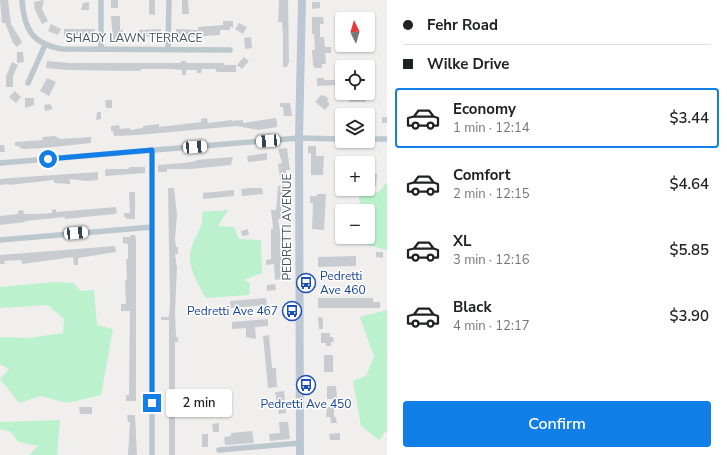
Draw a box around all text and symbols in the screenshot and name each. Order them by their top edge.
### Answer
north arrow [335,12,375,52]
map controls [335,12,375,244]
text: Fehr Road [427,15,498,35]
street label: SHADY LAWN TERRACE [65,30,203,46]
text: Wilke Drive [427,54,509,74]
button: locate [335,60,375,100]
text: Economy [453,99,516,119]
icon: car [405,100,441,136]
button: layers [335,108,375,148]
text: $3.44 [669,108,709,128]
text: 1 min · 12:14 [453,119,529,137]
car [256,134,280,148]
car [183,140,207,154]
route start [39,150,57,168]
button: + [335,156,375,196]
text: Comfort [453,165,510,185]
icon: car [405,166,441,202]
street label: PEDRETTI AVENUE [279,173,295,281]
text: $4.64 [669,174,709,194]
text: 2 min · 12:15 [453,185,529,203]
button: − [335,204,375,244]
car [64,226,88,240]
text: XL [453,231,472,251]
icon: car [405,232,441,268]
text: $5.85 [669,240,709,260]
text: 3 min · 12:16 [453,251,529,269]
place label: Pedretti Ave 460 [320,268,366,298]
bus stop icon: Pedretti Ave 460 [295,272,317,294]
text: Black [453,297,491,317]
icon: car [405,298,441,334]
bus stop icon: Pedretti Ave 467 [281,300,303,322]
place label: Pedretti Ave 467 [187,303,278,319]
text: $3.90 [669,306,709,326]
text: 4 min · 12:17 [453,317,529,335]
bus stop icon: Pedretti Ave 450 [295,374,317,396]
callout: 2 min [166,389,232,417]
route end [143,394,161,412]
text: 2 min [182,394,216,412]
place label: Pedretti Ave 450 [260,396,352,412]
button: Confirm [403,401,711,447]

